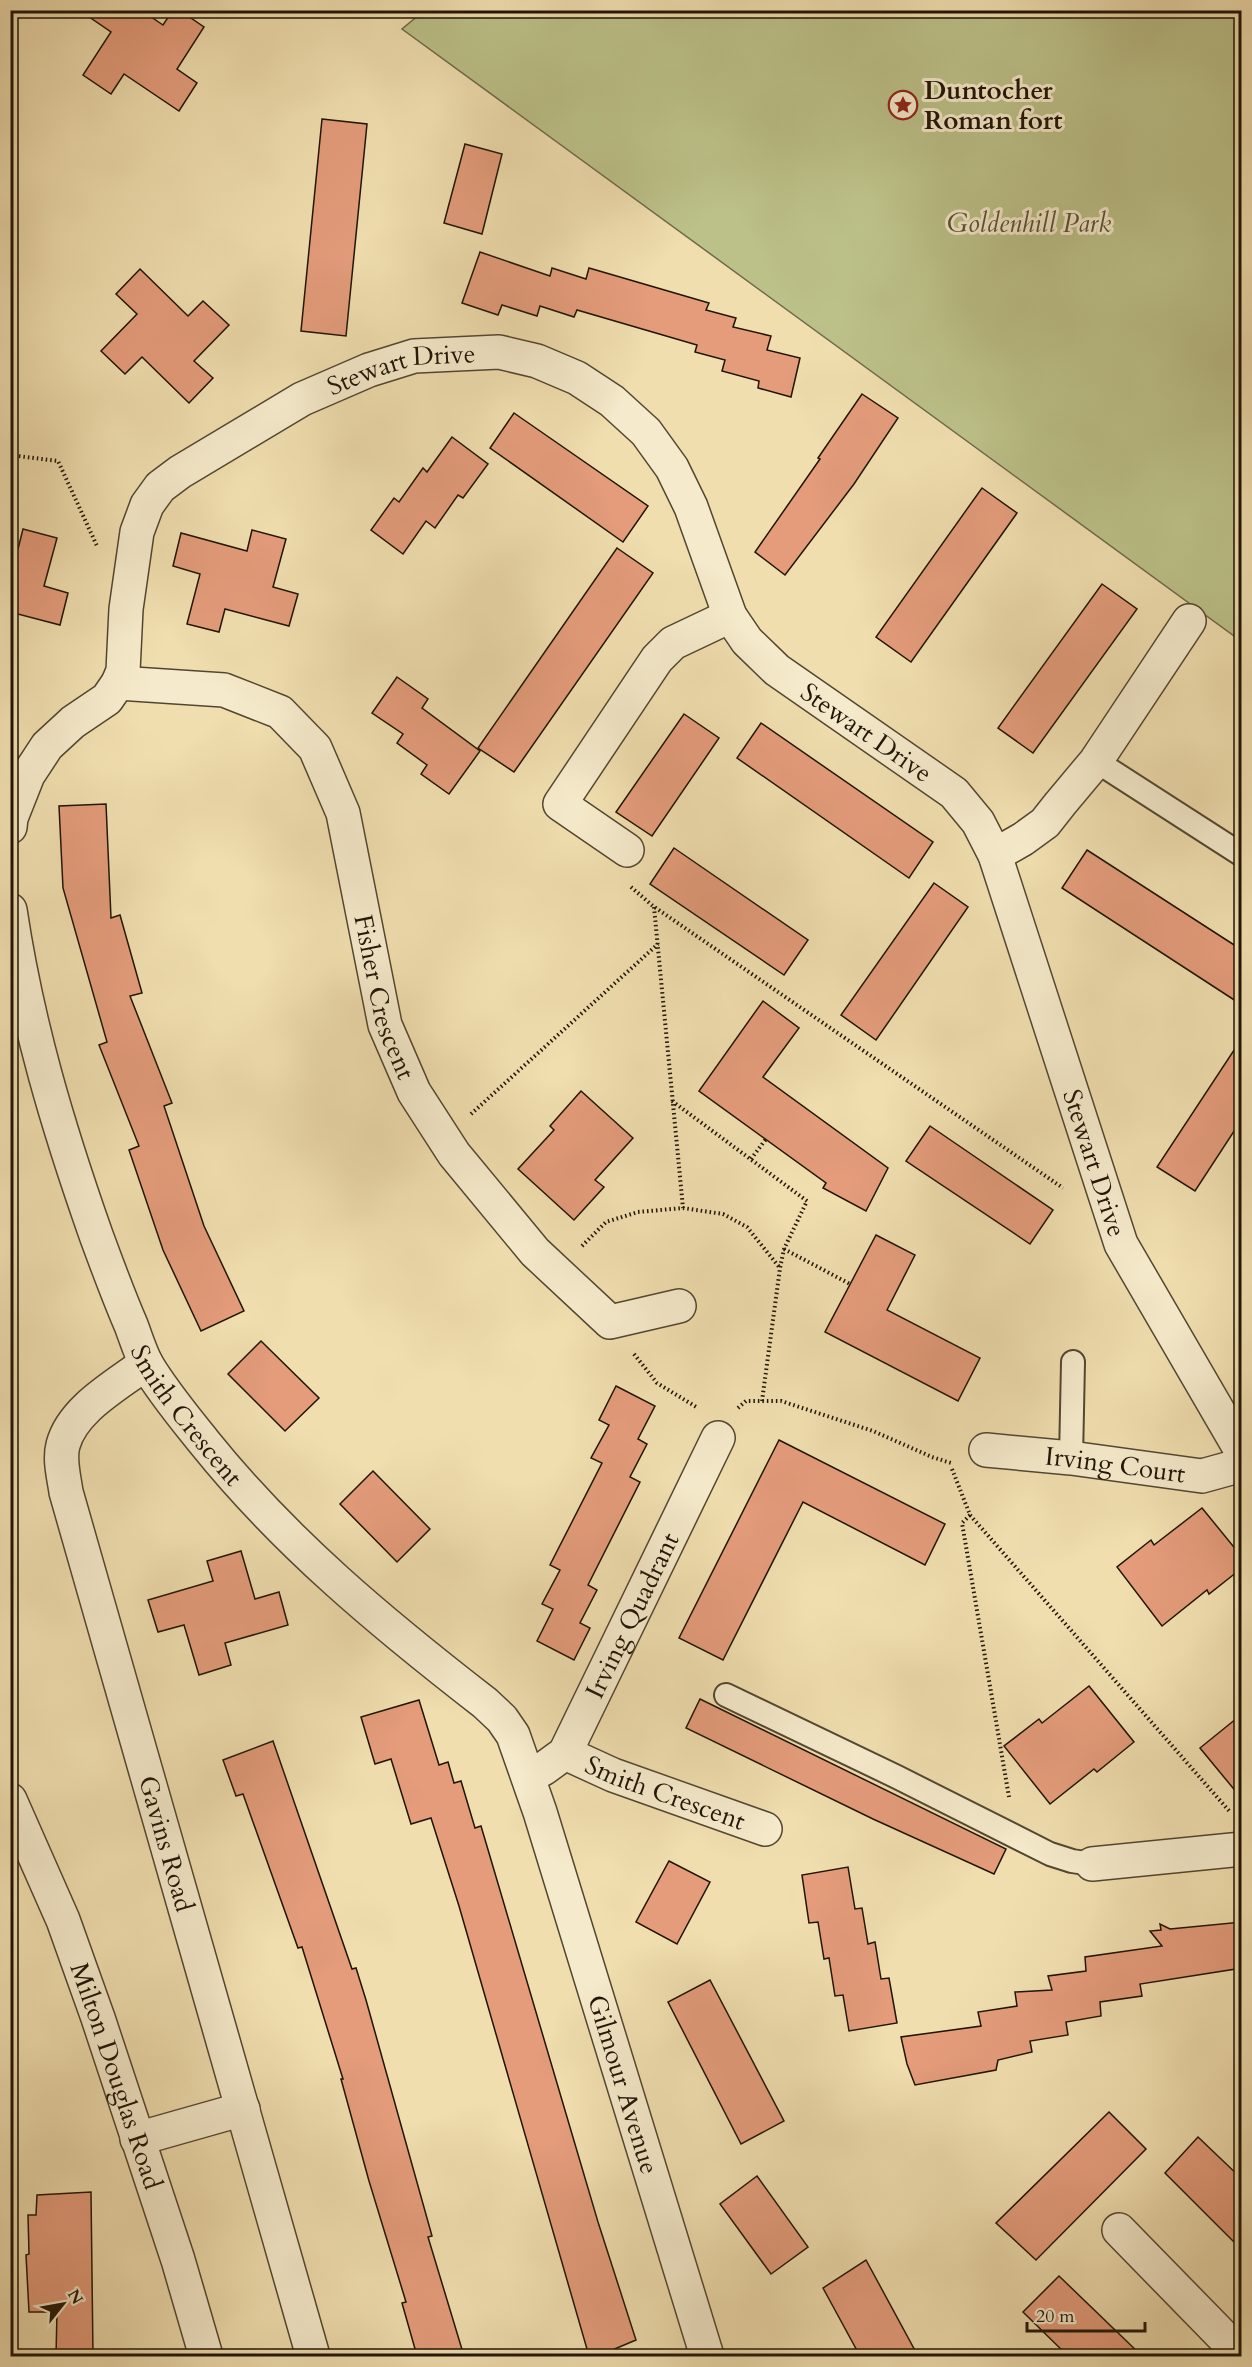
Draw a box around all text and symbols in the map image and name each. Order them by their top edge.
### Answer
place label: Duntocher Roman fort [924,73,1062,138]
place icon: Duntocher Roman fort [887,89,919,121]
park label: Goldenhill Park [947,206,1111,241]
street label: Stewart Drive [321,336,476,404]
street label: Stewart Drive [794,674,939,790]
street label: Fisher Crescent [346,911,424,1085]
street label: Stewart Drive [1055,1085,1135,1241]
street label: Smith Crescent [122,1340,251,1493]
street label: Irving Court [1044,1438,1187,1491]
street label: Irving Quadrant [577,1526,687,1704]
street label: Smith Crescent [579,1747,750,1838]
street label: Gavins Road [130,1772,203,1916]
street label: Milton Douglas Road [62,1958,171,2194]
street label: Gilmour Avenue [580,1990,668,2178]
north arrow [33,2274,93,2334]
text: N [62,2285,88,2309]
scale bar [1027,2295,1146,2333]
text: 20 m [1036,2304,1075,2329]

